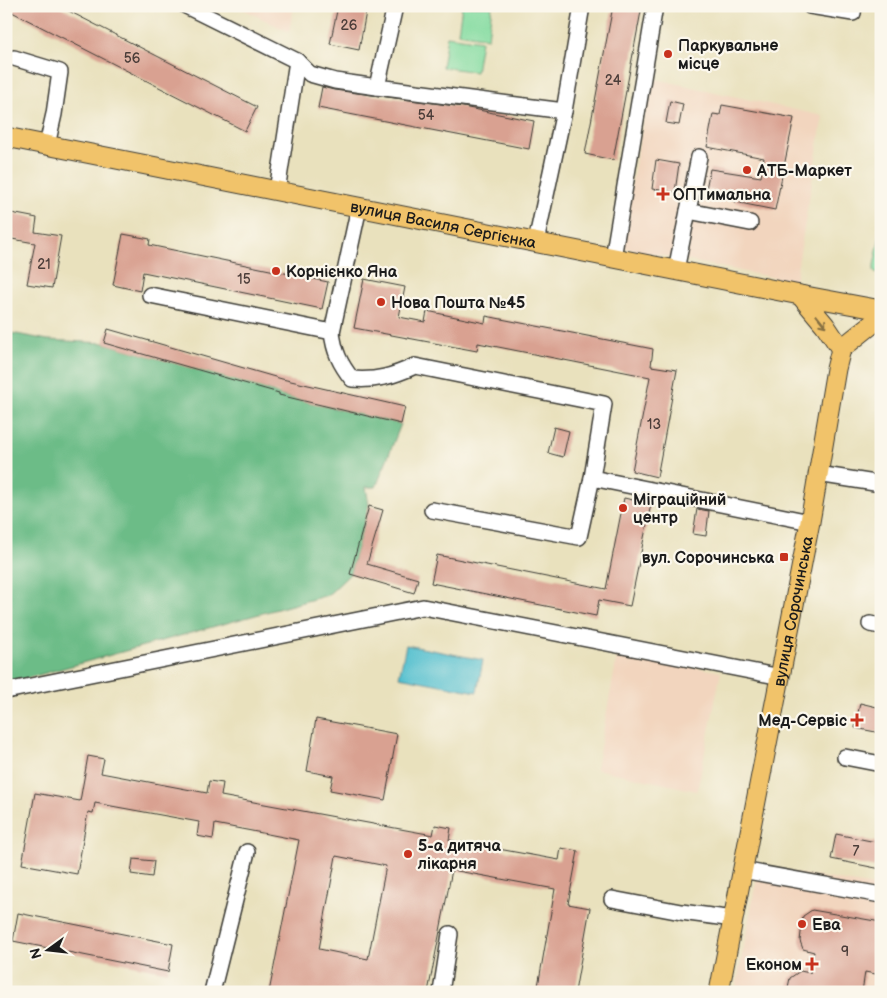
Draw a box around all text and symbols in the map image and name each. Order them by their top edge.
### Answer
house number: 26 [341,17,358,34]
place label: Паркувальне місце [678,37,779,74]
marker: Паркувальне місце [662,48,674,60]
house number: 56 [124,50,141,67]
house number: 24 [605,72,622,89]
house number: 54 [418,107,435,124]
place label: АТБ-Маркет [756,162,852,181]
marker: АТБ-Маркет [741,164,753,176]
place label: ОПТимальна [673,186,772,205]
marker: ОПТимальна [657,188,669,200]
street label: вулиця Василя Сергієнка [348,198,538,253]
house number: 21 [37,256,51,273]
place label: Корнієнко Яна [286,263,398,282]
marker: Корнієнко Яна [270,265,282,277]
house number: 15 [237,271,251,288]
place label: Нова Пошта №45 [391,294,525,313]
marker: Нова Пошта №45 [375,296,387,308]
one-way arrow [816,314,827,327]
house number: 13 [647,416,661,433]
place label: Міграційний центр [633,491,726,528]
marker: Міграційний центр [617,502,629,514]
street label: вулиця Сорочинська [770,534,818,688]
place label: вул. Сорочинська [642,549,775,568]
marker: вул. Сорочинська [778,551,790,563]
place label: Мед-Сервіс [758,712,847,731]
marker: Мед-Сервіс [851,714,863,726]
place label: 5-а дитяча лікарня [417,837,502,874]
house number: 7 [853,843,860,860]
marker: 5-а дитяча лікарня [402,848,414,860]
place label: Ева [812,916,841,935]
marker: Ева [796,918,808,930]
north arrow [22,926,72,976]
house number: 9 [841,943,849,960]
text: N [26,946,45,961]
place label: Економ [746,956,802,975]
marker: Економ [806,958,818,970]

